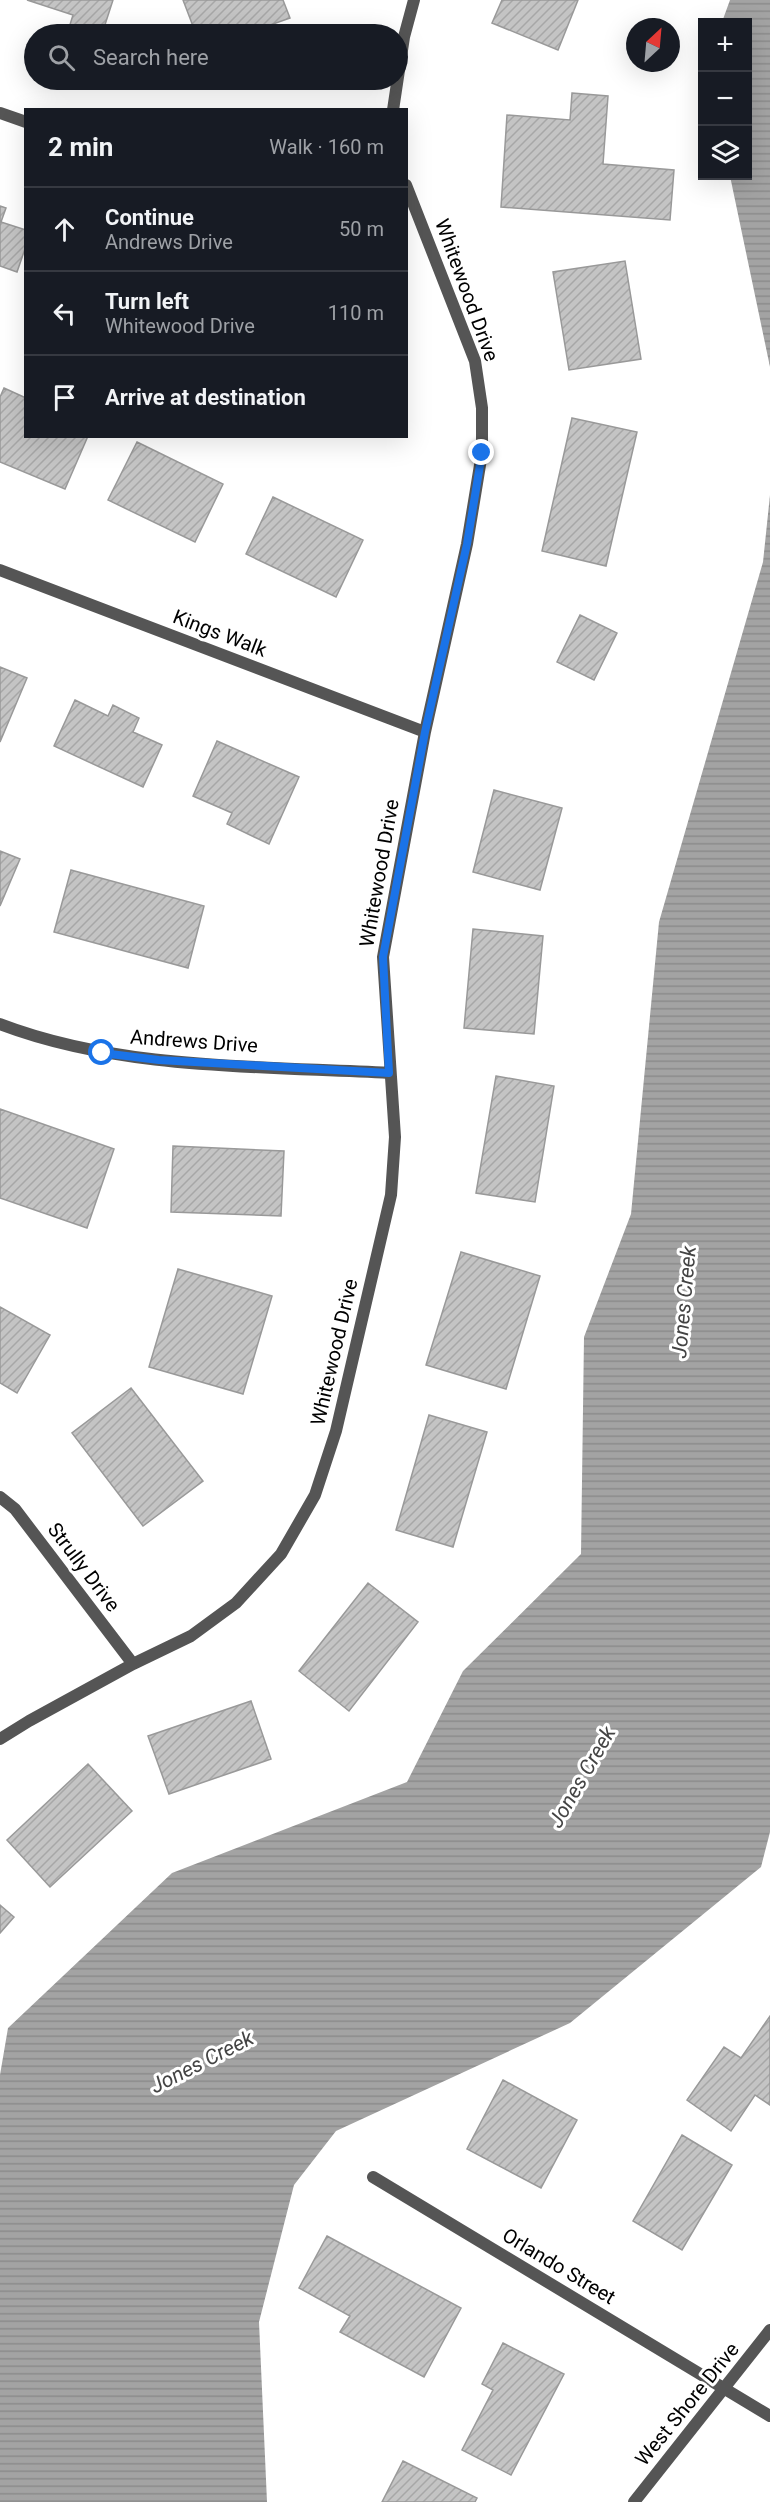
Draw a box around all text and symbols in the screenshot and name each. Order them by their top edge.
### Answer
north arrow [626,18,680,72]
map controls [698,18,752,180]
button: + [698,18,752,72]
search box [24,24,408,90]
icon: search [45,41,78,74]
text: Search here [93,45,209,70]
button: − [698,72,752,126]
button: layers [698,126,752,180]
text: 2 min [48,132,113,162]
text: Walk · 160 m [269,135,384,159]
text: Continue [105,205,194,230]
icon: ahead [48,213,81,246]
street label: Whitewood Drive [430,216,504,364]
text: 50 m [339,217,384,241]
text: Andrews Drive [105,230,233,254]
text: Turn left [105,289,189,314]
icon: left [48,297,81,330]
text: 110 m [328,301,384,325]
text: Whitewood Drive [105,314,255,338]
icon: arrive [48,381,81,414]
text: Arrive at destination [105,385,306,410]
route end [468,439,494,465]
street label: Kings Walk [170,604,271,662]
street label: Whitewood Drive [354,797,404,949]
street label: Andrews Drive [129,1025,259,1057]
route start [88,1039,114,1065]
water label: Jones Creek [667,1244,701,1359]
street label: Whitewood Drive [305,1276,363,1428]
street label: Strully Drive [43,1518,125,1616]
water label: Jones Creek [543,1722,621,1832]
water label: Jones Creek [146,2025,258,2098]
street label: Orlando Street [498,2223,620,2309]
street label: West Shore Drive [630,2338,744,2470]

